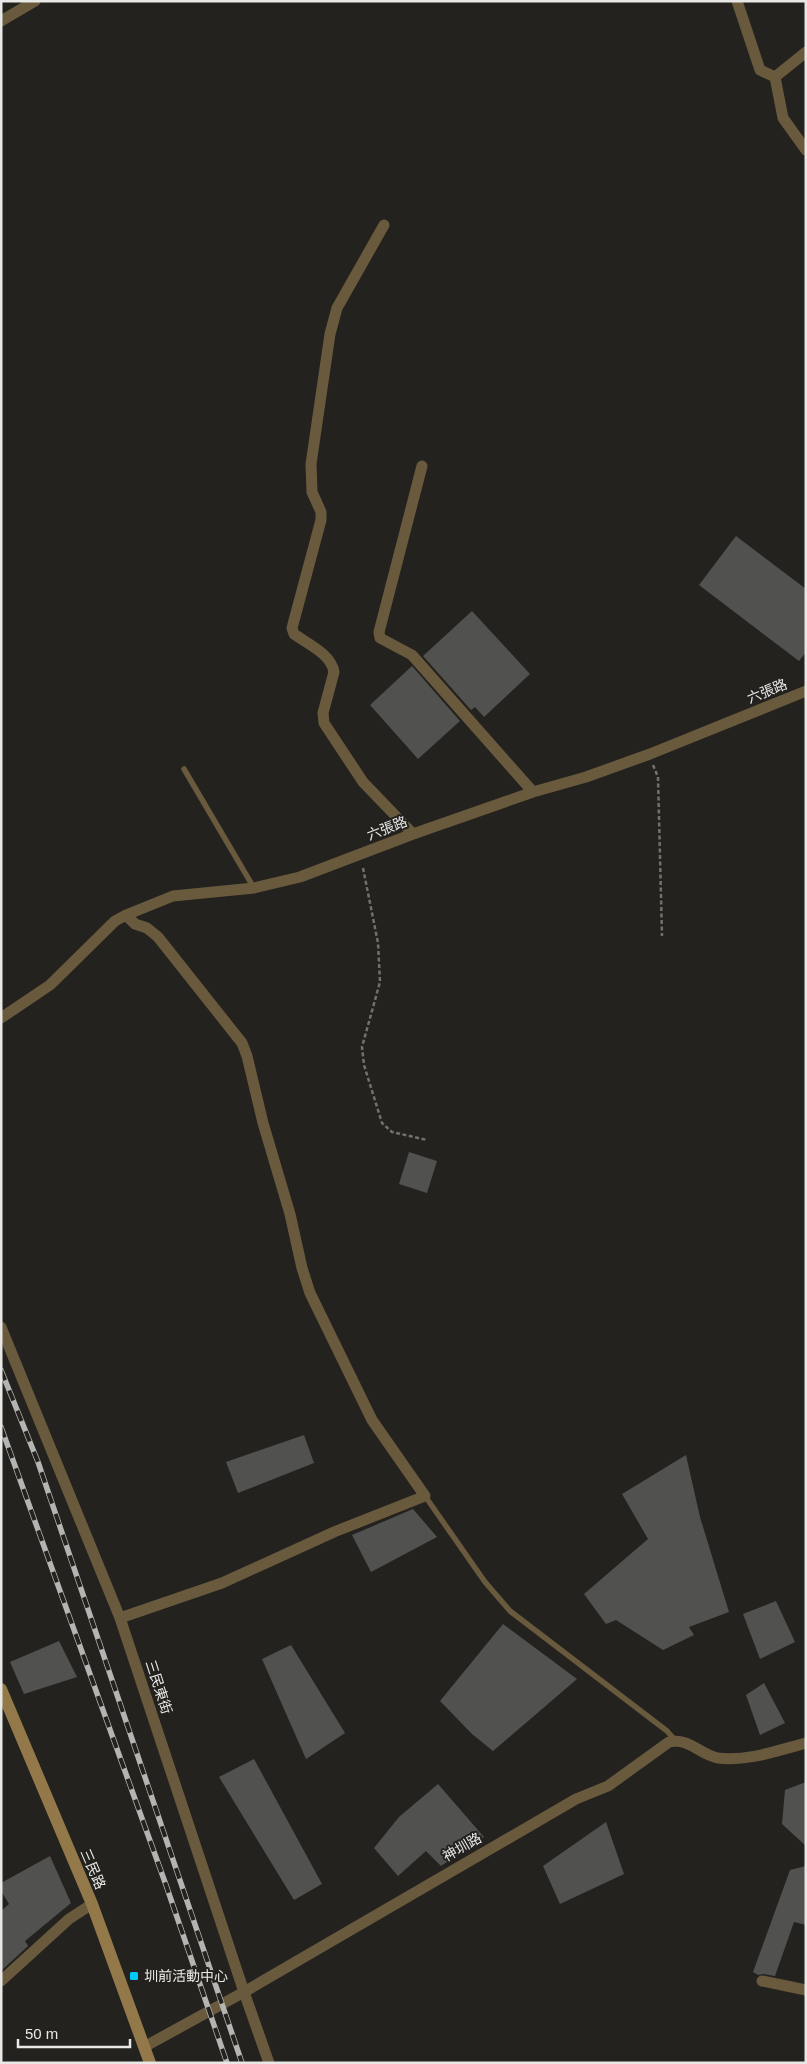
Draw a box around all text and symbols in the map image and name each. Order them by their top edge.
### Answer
street label: 六張路 [745,676,789,706]
street label: 六張路 [365,813,409,843]
street label: 三民東街 [143,1658,175,1716]
street label: 神圳路 [440,1830,484,1864]
street label: 三民路 [77,1847,109,1891]
place label: 圳前活動中心 [144,1968,228,1984]
marker: 圳前活動中心 [128,1970,140,1982]
scale bar [18,2016,130,2048]
text: 50 m [25,2025,58,2042]

